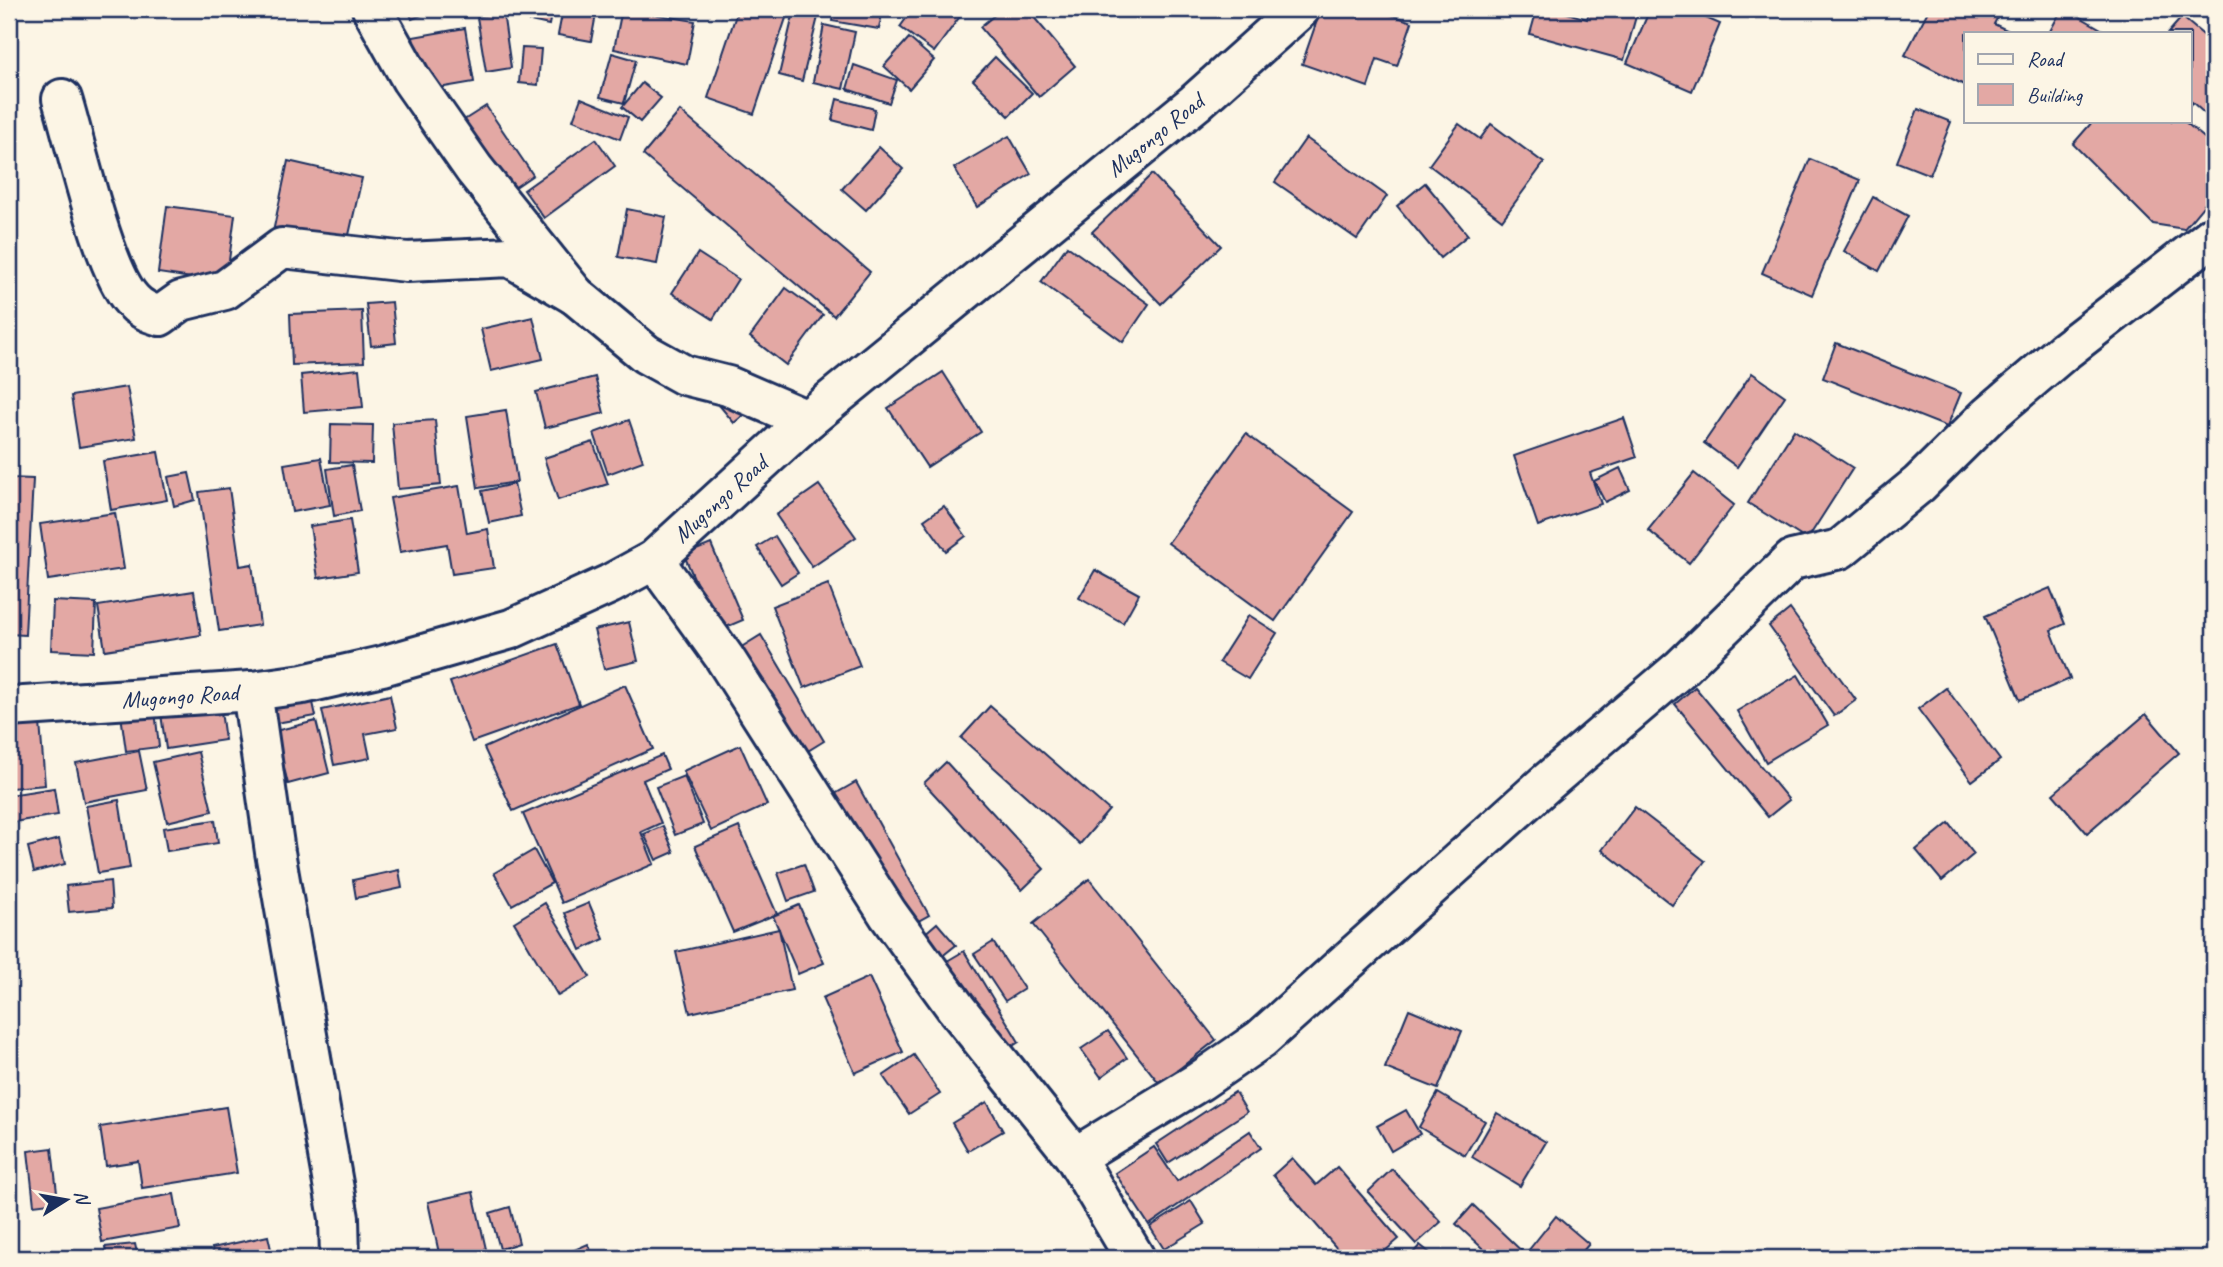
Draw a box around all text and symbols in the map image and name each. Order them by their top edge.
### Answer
legend [1964,32,2192,122]
text: Road [2027,46,2066,72]
text: Building [2027,82,2084,108]
street label: Mugongo Road [1100,84,1213,183]
street label: Mugongo Road [667,446,776,549]
street label: Mugongo Road [121,677,243,715]
north arrow [32,1166,102,1236]
text: N [69,1189,95,1208]

